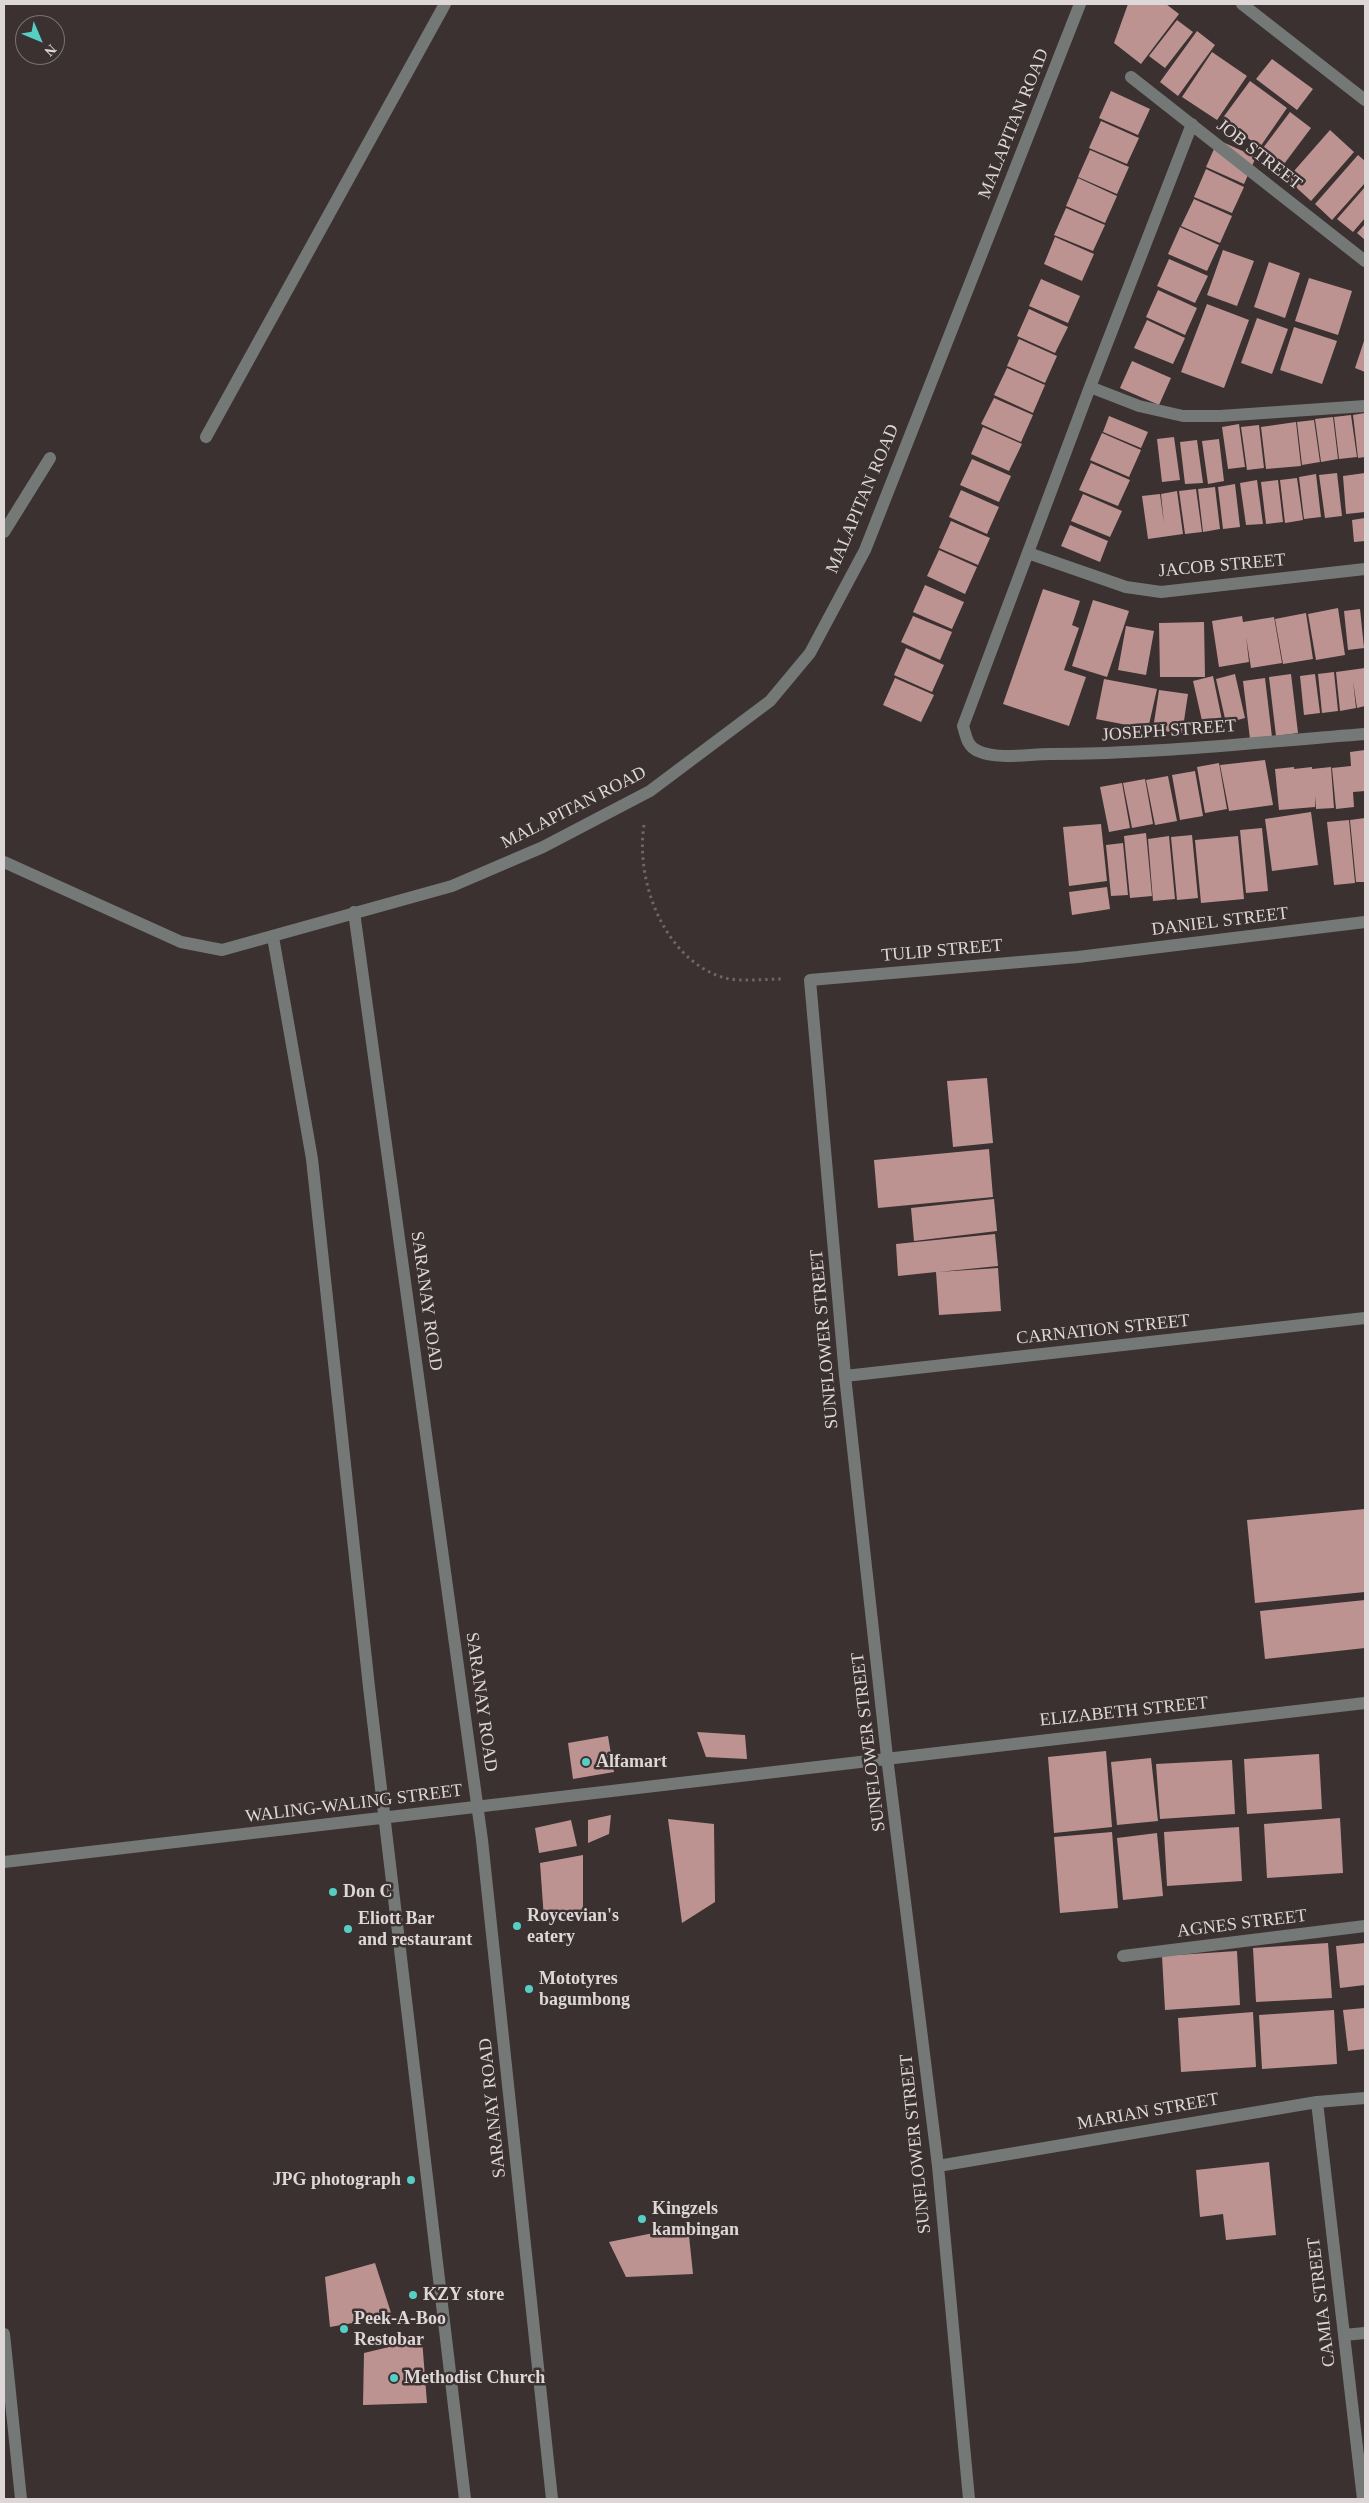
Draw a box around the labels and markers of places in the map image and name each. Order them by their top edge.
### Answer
place label: Alfamart [596,1751,667,1773]
marker: Alfamart [580,1756,592,1768]
place label: Don C [343,1881,393,1903]
marker: Don C [327,1886,339,1898]
place label: Roycevian's eatery [527,1905,619,1948]
place label: Eliott Bar and restaurant [358,1908,472,1950]
marker: Roycevian's eatery [511,1920,523,1932]
marker: Eliott Bar and restaurant [342,1923,354,1935]
place label: Mototyres bagumbong [539,1968,630,2010]
marker: Mototyres bagumbong [523,1983,535,1995]
place label: JPG photograph [272,2169,401,2191]
marker: JPG photograph [405,2174,417,2186]
place label: Kingzels kambingan [652,2198,739,2240]
marker: Kingzels kambingan [636,2213,648,2225]
place label: KZY store [423,2284,504,2306]
marker: KZY store [407,2289,419,2301]
place label: Peek-A-Boo Restobar [354,2308,446,2350]
marker: Peek-A-Boo Restobar [338,2323,350,2335]
place label: Methodist Church [404,2367,545,2389]
marker: Methodist Church [388,2372,400,2384]

